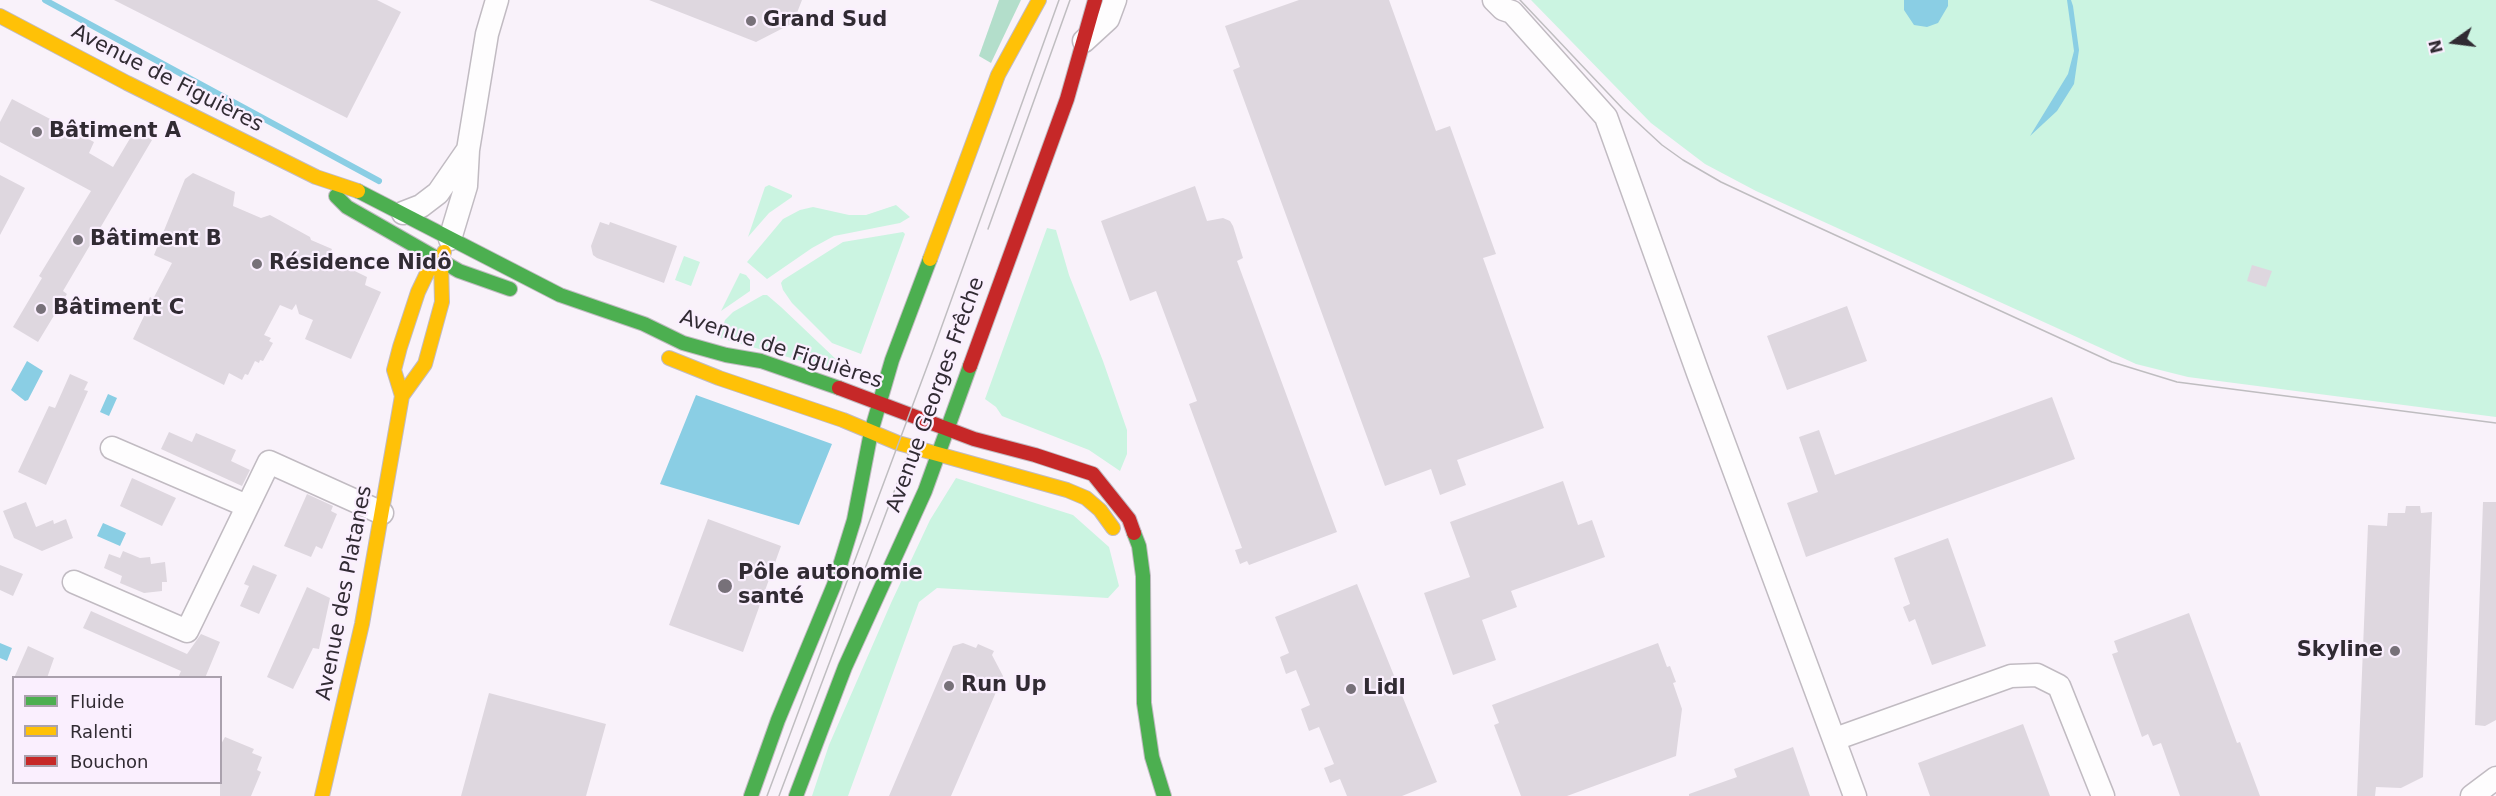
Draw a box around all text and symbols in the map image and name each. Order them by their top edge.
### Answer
place label: Grand Sud [763,8,887,34]
north arrow [2424,12,2484,72]
marker: Grand Sud [744,14,758,28]
street label: Avenue de Figuières [67,20,267,138]
text: N [2425,38,2447,55]
place label: Bâtiment A [49,119,181,145]
marker: Bâtiment A [30,125,44,139]
place label: Bâtiment B [90,227,222,253]
marker: Bâtiment B [71,233,85,247]
place label: Résidence Nidô [269,251,452,277]
marker: Résidence Nidô [250,257,264,271]
street label: Avenue Georges Frêche [882,274,990,516]
place label: Bâtiment C [53,296,184,322]
marker: Bâtiment C [34,302,48,316]
street label: Avenue de Figuières [677,305,885,395]
street label: Avenue des Platanes [312,483,378,703]
place label: Pôle autonomie santé [738,561,923,611]
marker: Pôle autonomie santé [716,577,734,595]
place label: Skyline [2297,638,2383,664]
marker: Skyline [2388,644,2402,658]
place label: Run Up [961,673,1046,699]
legend [12,676,222,784]
place label: Lidl [1363,676,1406,702]
marker: Run Up [942,679,956,693]
marker: Lidl [1344,682,1358,696]
text: Fluide [70,691,124,712]
text: Ralenti [70,721,133,742]
text: Bouchon [70,751,149,772]

